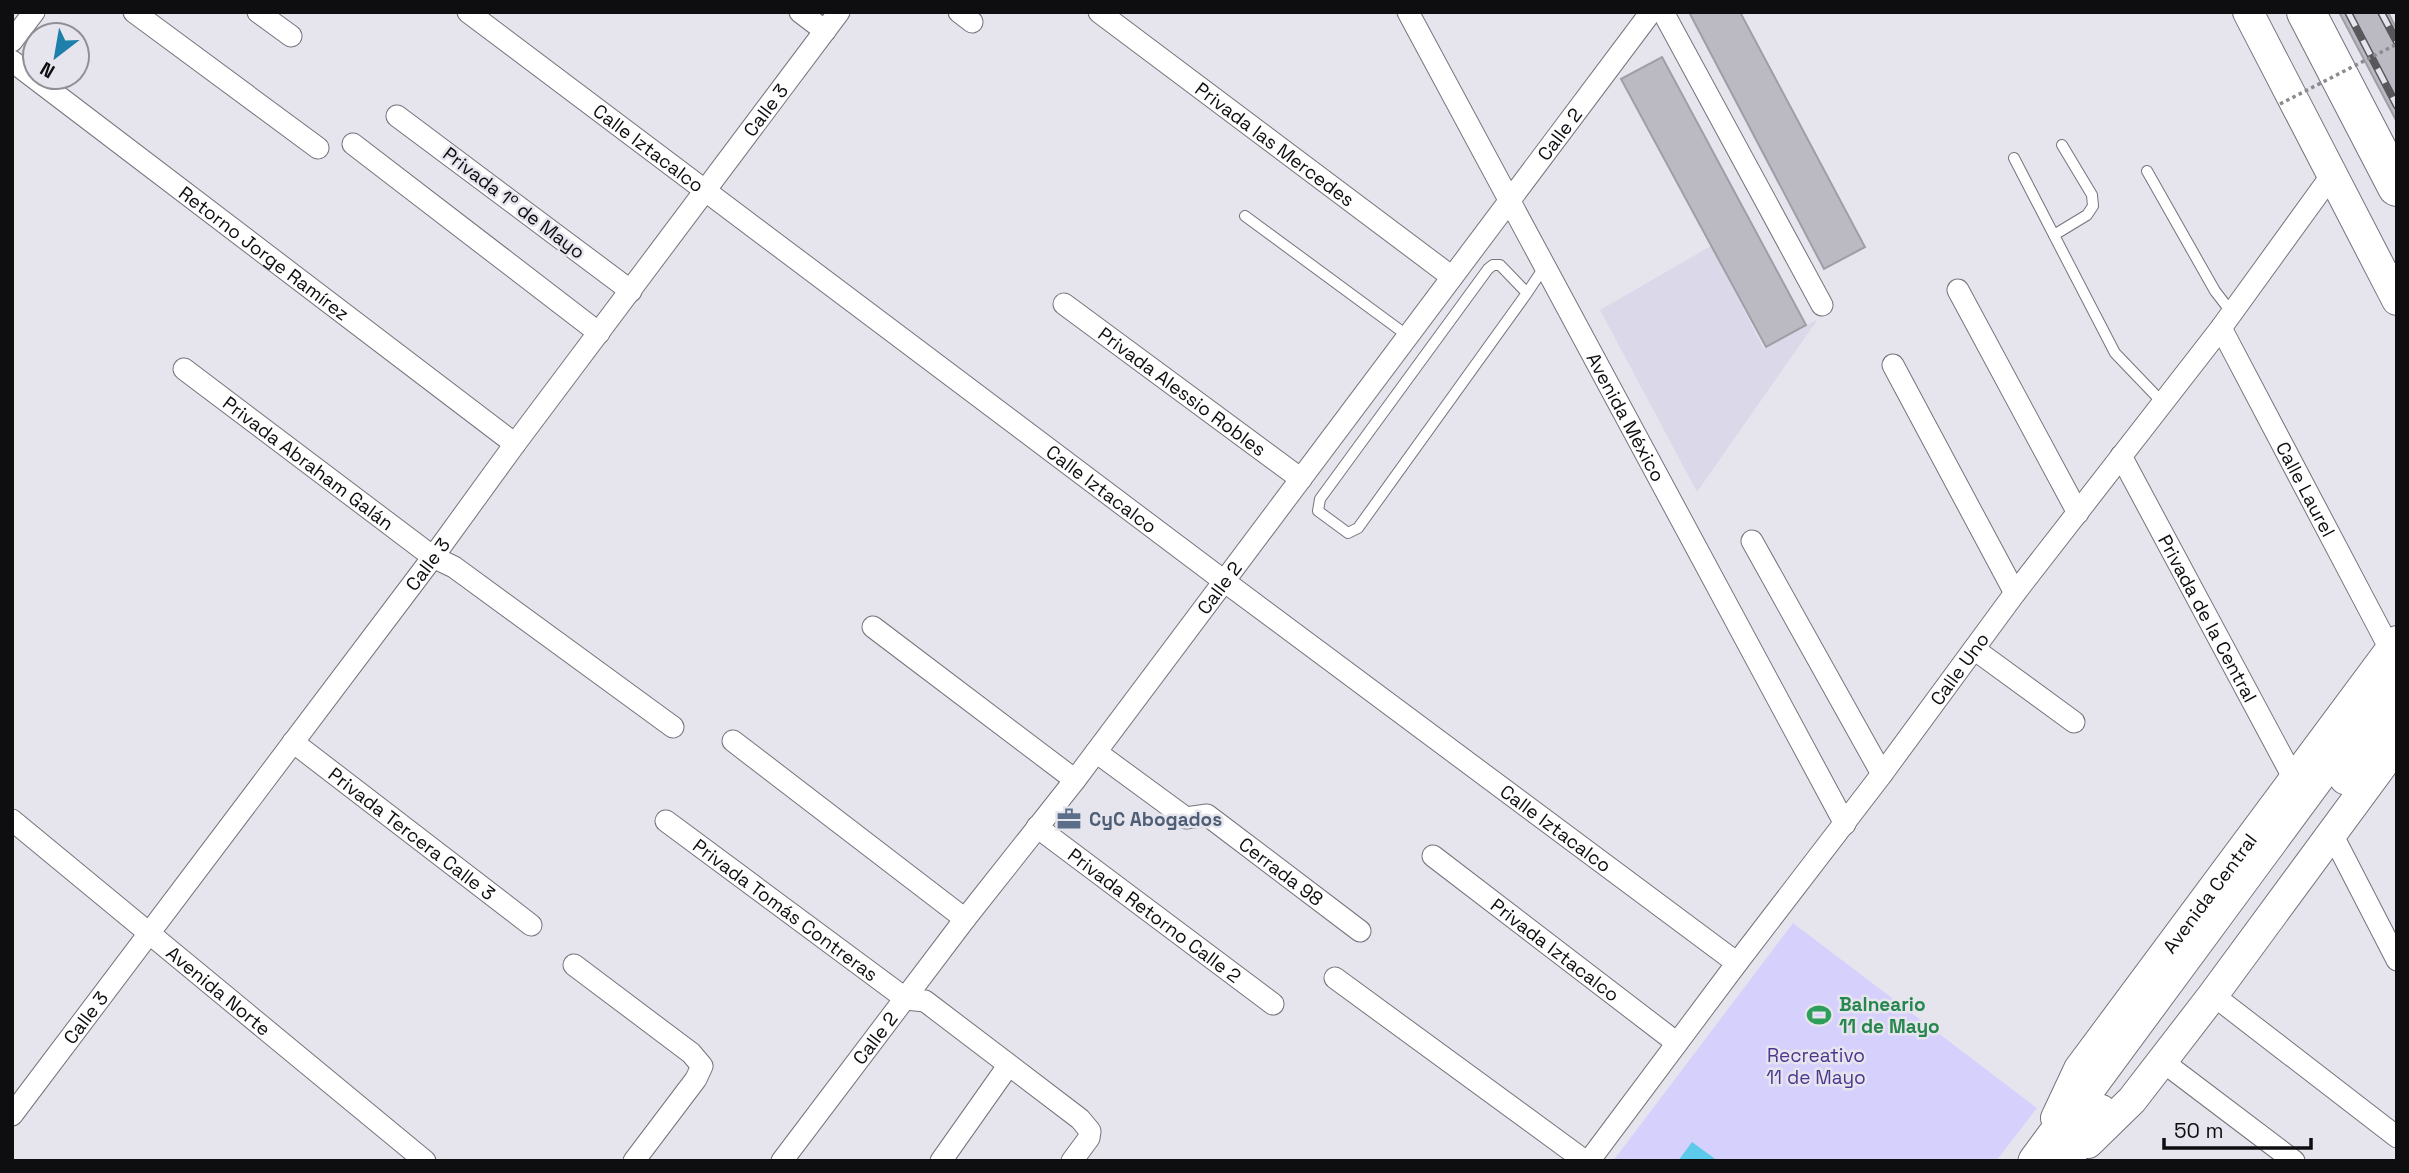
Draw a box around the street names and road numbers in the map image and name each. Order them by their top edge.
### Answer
street label: Privada las Mercedes [1190,76,1360,212]
street label: Calle 3 [737,79,793,142]
street label: Calle Iztacalco [588,98,709,198]
street label: Calle 2 [1531,103,1587,166]
street label: Privada 1º de Mayo [438,141,590,265]
street label: Retorno Jorge Ramírez [174,180,354,326]
street label: Privada Alessio Robles [1093,321,1271,462]
street label: Avenida México [1581,348,1671,486]
street label: Privada Abraham Galán [218,390,399,536]
street label: Calle Laurel [2270,437,2341,541]
street label: Calle Iztacalco [1041,439,1162,539]
street label: Privada de la Central [2153,530,2263,706]
street label: Calle 3 [400,533,455,596]
street label: Calle 2 [1191,556,1247,619]
street label: Calle Uno [1924,627,1994,710]
street label: Privada Tercera Calle 3 [323,761,500,906]
street label: Calle Iztacalco [1495,779,1617,878]
street label: Avenida Central [2157,828,2262,958]
street label: Cerrada 98 [1234,831,1329,911]
street label: Privada Tomás Contreras [688,833,883,987]
street label: Privada Retorno Calle 2 [1063,842,1246,988]
street label: Privada Iztacalco [1486,892,1625,1007]
street label: Avenida Norte [161,940,276,1041]
street label: Calle 3 [57,986,114,1049]
street label: Calle 2 [847,1007,903,1070]

